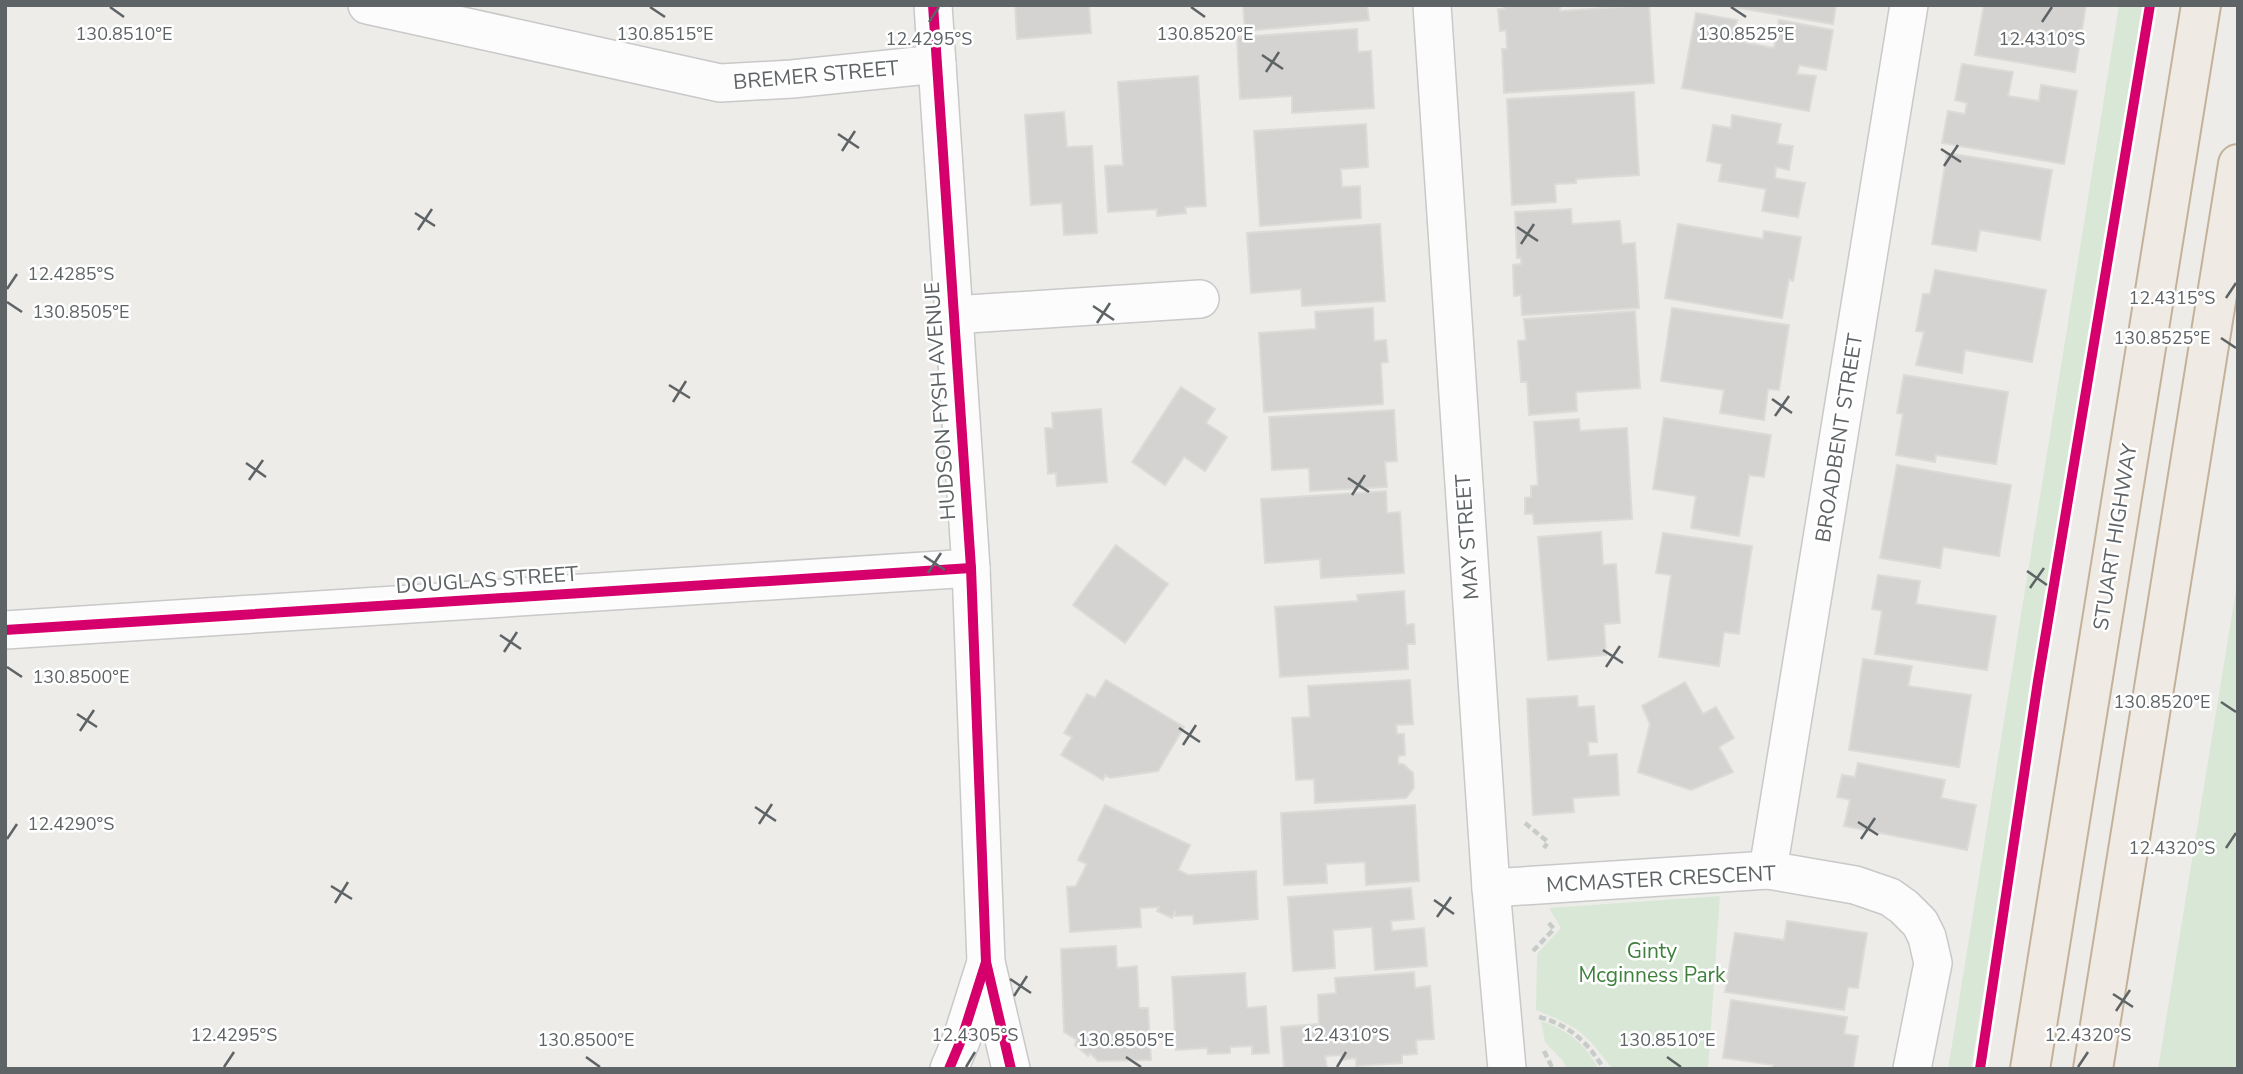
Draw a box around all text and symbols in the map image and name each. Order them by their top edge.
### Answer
text: 130.8510°E [76,22,172,46]
text: 130.8515°E [617,22,713,46]
text: 130.8520°E [1157,22,1253,46]
text: 130.8525°E [1698,22,1794,46]
text: 12.4295°S [886,27,972,51]
text: 12.4310°S [1999,27,2085,51]
street label: BREMER STREET [732,54,900,96]
text: 12.4285°S [28,262,114,286]
street label: HUDSON FYSH AVENUE [918,281,962,521]
text: 12.4315°S [2129,286,2215,310]
text: 130.8505°E [33,300,129,324]
text: 130.8525°E [2114,326,2210,350]
street label: BROADBENT STREET [1809,331,1869,544]
street label: STUART HIGHWAY [2086,441,2144,632]
street label: MAY STREET [1449,473,1485,601]
street label: DOUGLAS STREET [395,560,580,600]
text: 130.8500°E [33,665,129,689]
text: 130.8520°E [2114,690,2210,714]
text: 12.4290°S [28,812,114,836]
text: 12.4320°S [2129,836,2215,860]
street label: MCMASTER CRESCENT [1546,859,1777,899]
park label: Ginty Mcginness Park [1578,937,1726,989]
text: 12.4295°S [191,1023,277,1047]
text: 12.4305°S [932,1023,1018,1047]
text: 12.4310°S [1303,1023,1389,1047]
text: 12.4320°S [2045,1023,2131,1047]
text: 130.8500°E [538,1028,634,1052]
text: 130.8505°E [1078,1028,1174,1052]
text: 130.8510°E [1619,1028,1715,1052]

